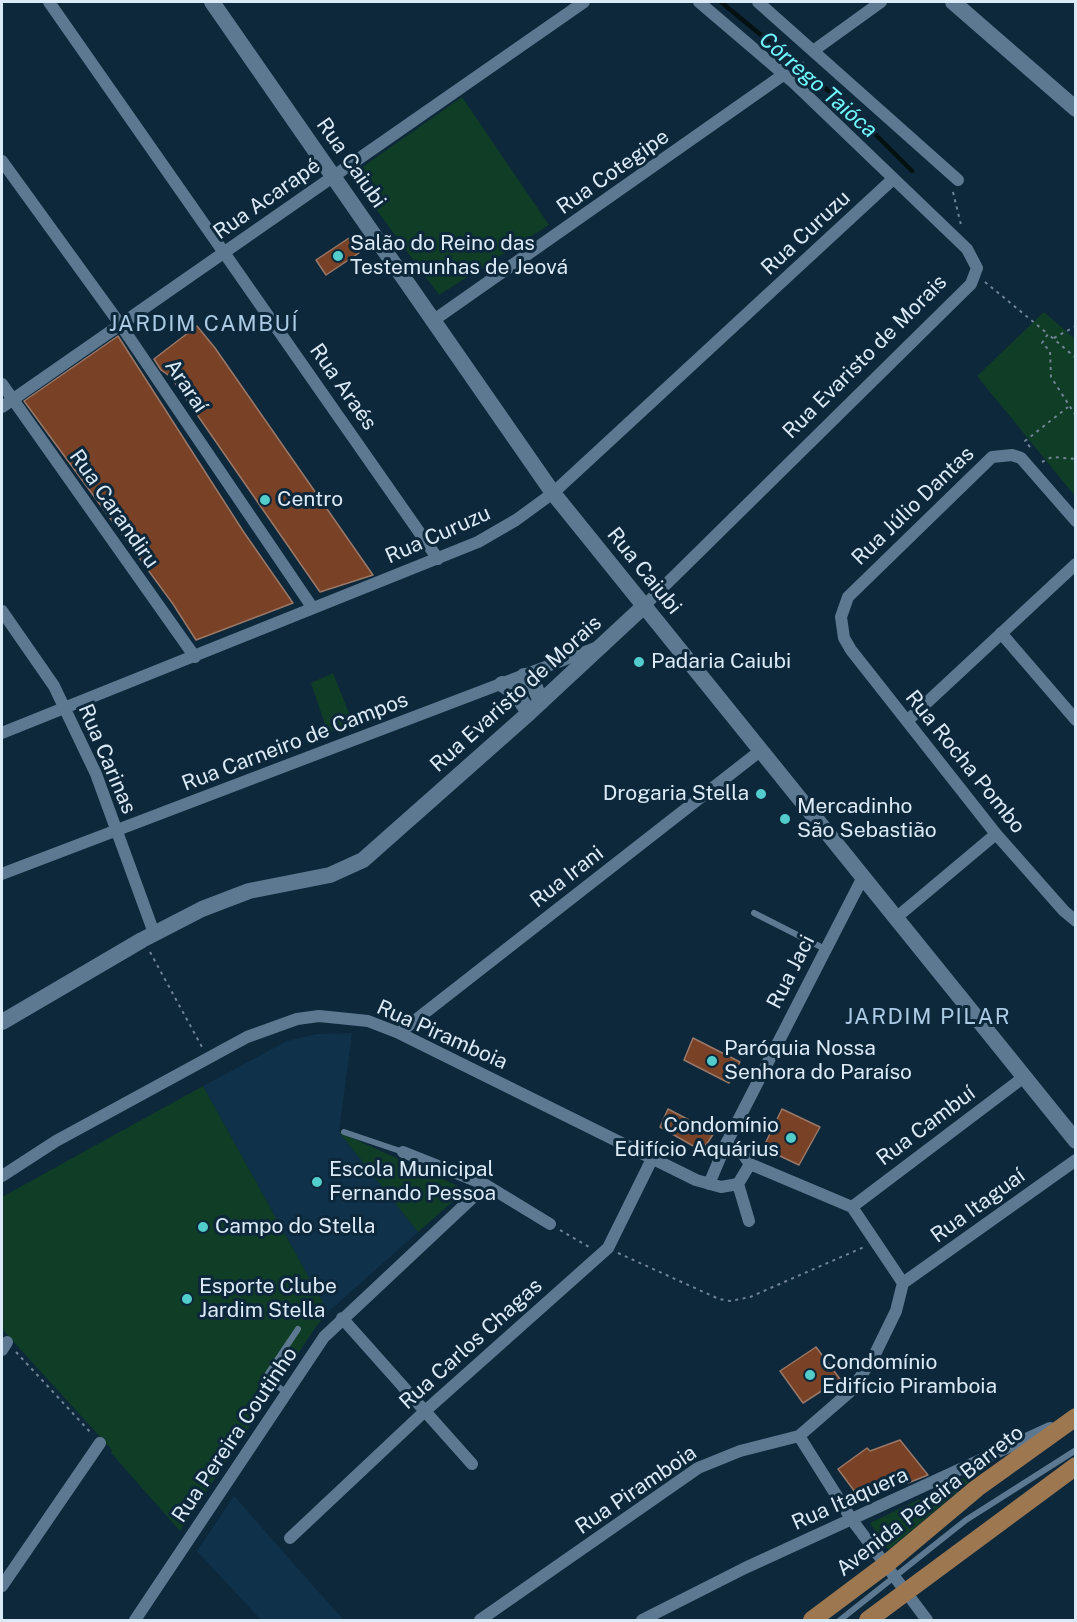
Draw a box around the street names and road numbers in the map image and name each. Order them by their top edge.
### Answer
street label: Rua Caiubi [311,113,391,213]
street label: Rua Cotegipe [552,124,674,220]
street label: Rua Acarapé [209,153,325,245]
street label: Rua Curuzu [756,185,856,281]
street label: Rua Evaristo de Morais [778,270,952,444]
street label: Rua Araés [304,339,382,435]
street label: Araraí [159,355,213,417]
street label: Rua Júlio Dantas [847,441,979,571]
street label: Rua Carandiru [64,445,164,573]
street label: Rua Curuzu [382,501,494,569]
street label: Rua Caiubi [601,523,687,619]
street label: Rua Evaristo de Morais [425,611,607,777]
street label: Rua Rocha Pombo [900,686,1030,838]
street label: Rua Carneiro de Campos [178,687,412,797]
street label: Rua Carinas [73,700,141,818]
street label: Rua Irani [526,841,608,913]
street label: Rua Jaci [762,931,820,1013]
street label: Rua Piramboia [373,995,511,1075]
street label: Rua Cambuí [872,1081,980,1171]
street label: Rua Itaguaí [926,1163,1030,1249]
street label: Rua Carlos Chagas [394,1273,548,1415]
street label: Rua Pereira Coutinho [167,1343,303,1527]
street label: Avenida Pereira Barreto [831,1420,1029,1582]
street label: Rua Piramboia [571,1440,701,1540]
street label: Rua Itaquera [788,1462,912,1536]

